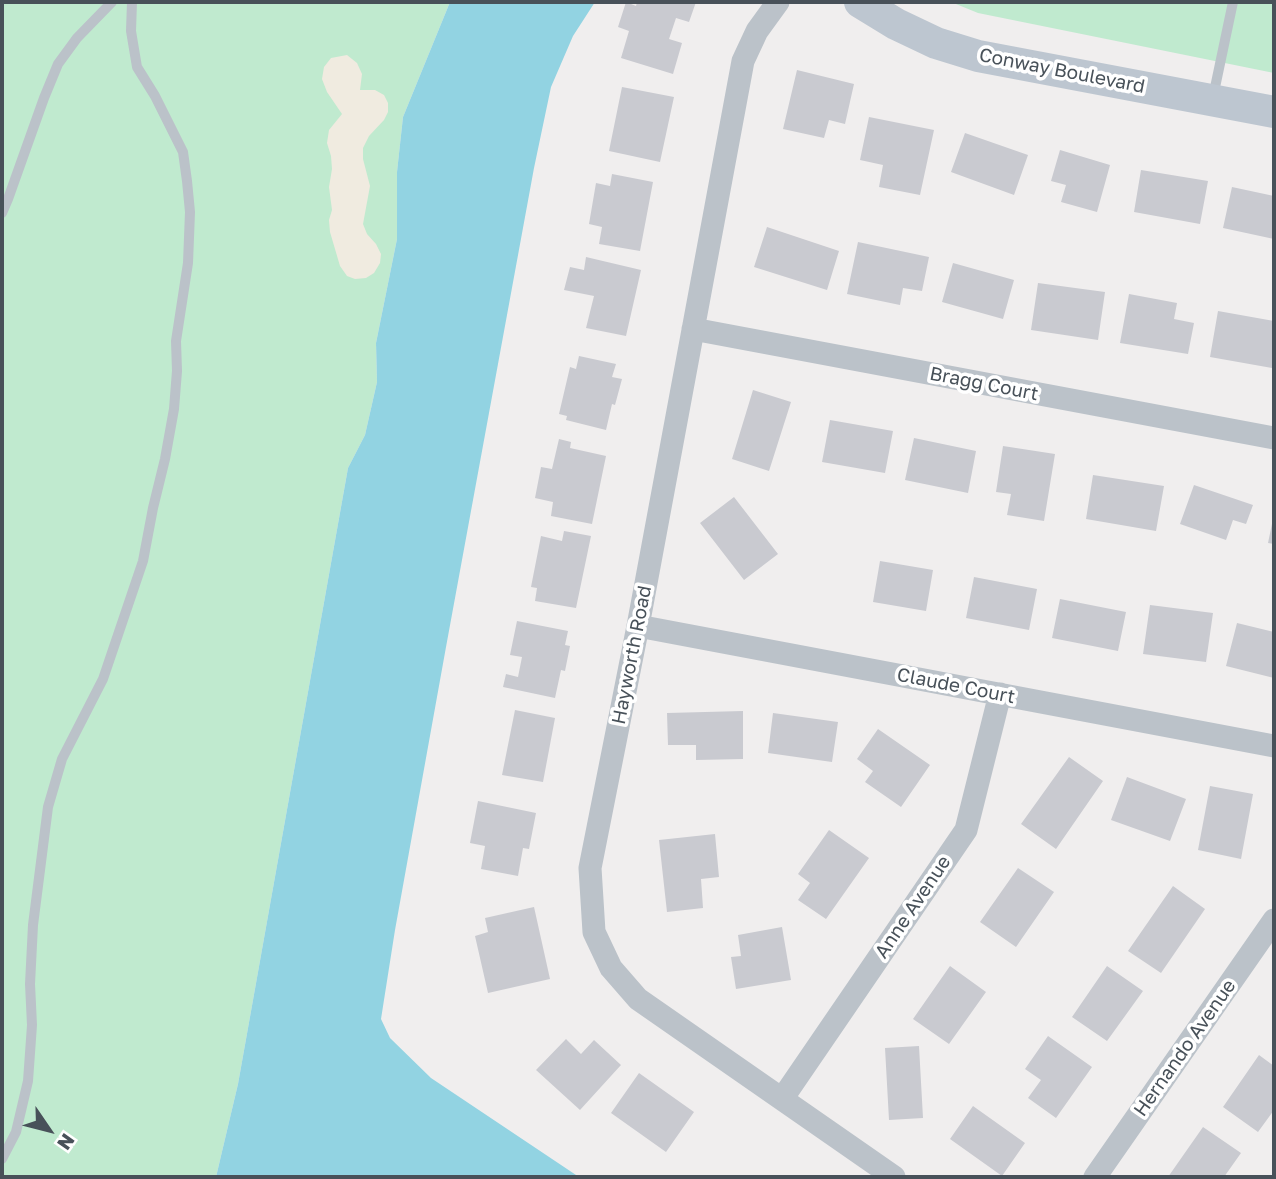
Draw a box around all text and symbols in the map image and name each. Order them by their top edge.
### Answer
street label: Conway Boulevard [977,44,1147,98]
street label: Bragg Court [928,362,1040,406]
street label: Hayworth Road [607,584,657,726]
street label: Claude Court [895,663,1017,709]
street label: Anne Avenue [870,851,956,963]
street label: Hernando Avenue [1129,975,1241,1121]
north arrow [14,1095,84,1165]
text: N [53,1130,80,1155]

